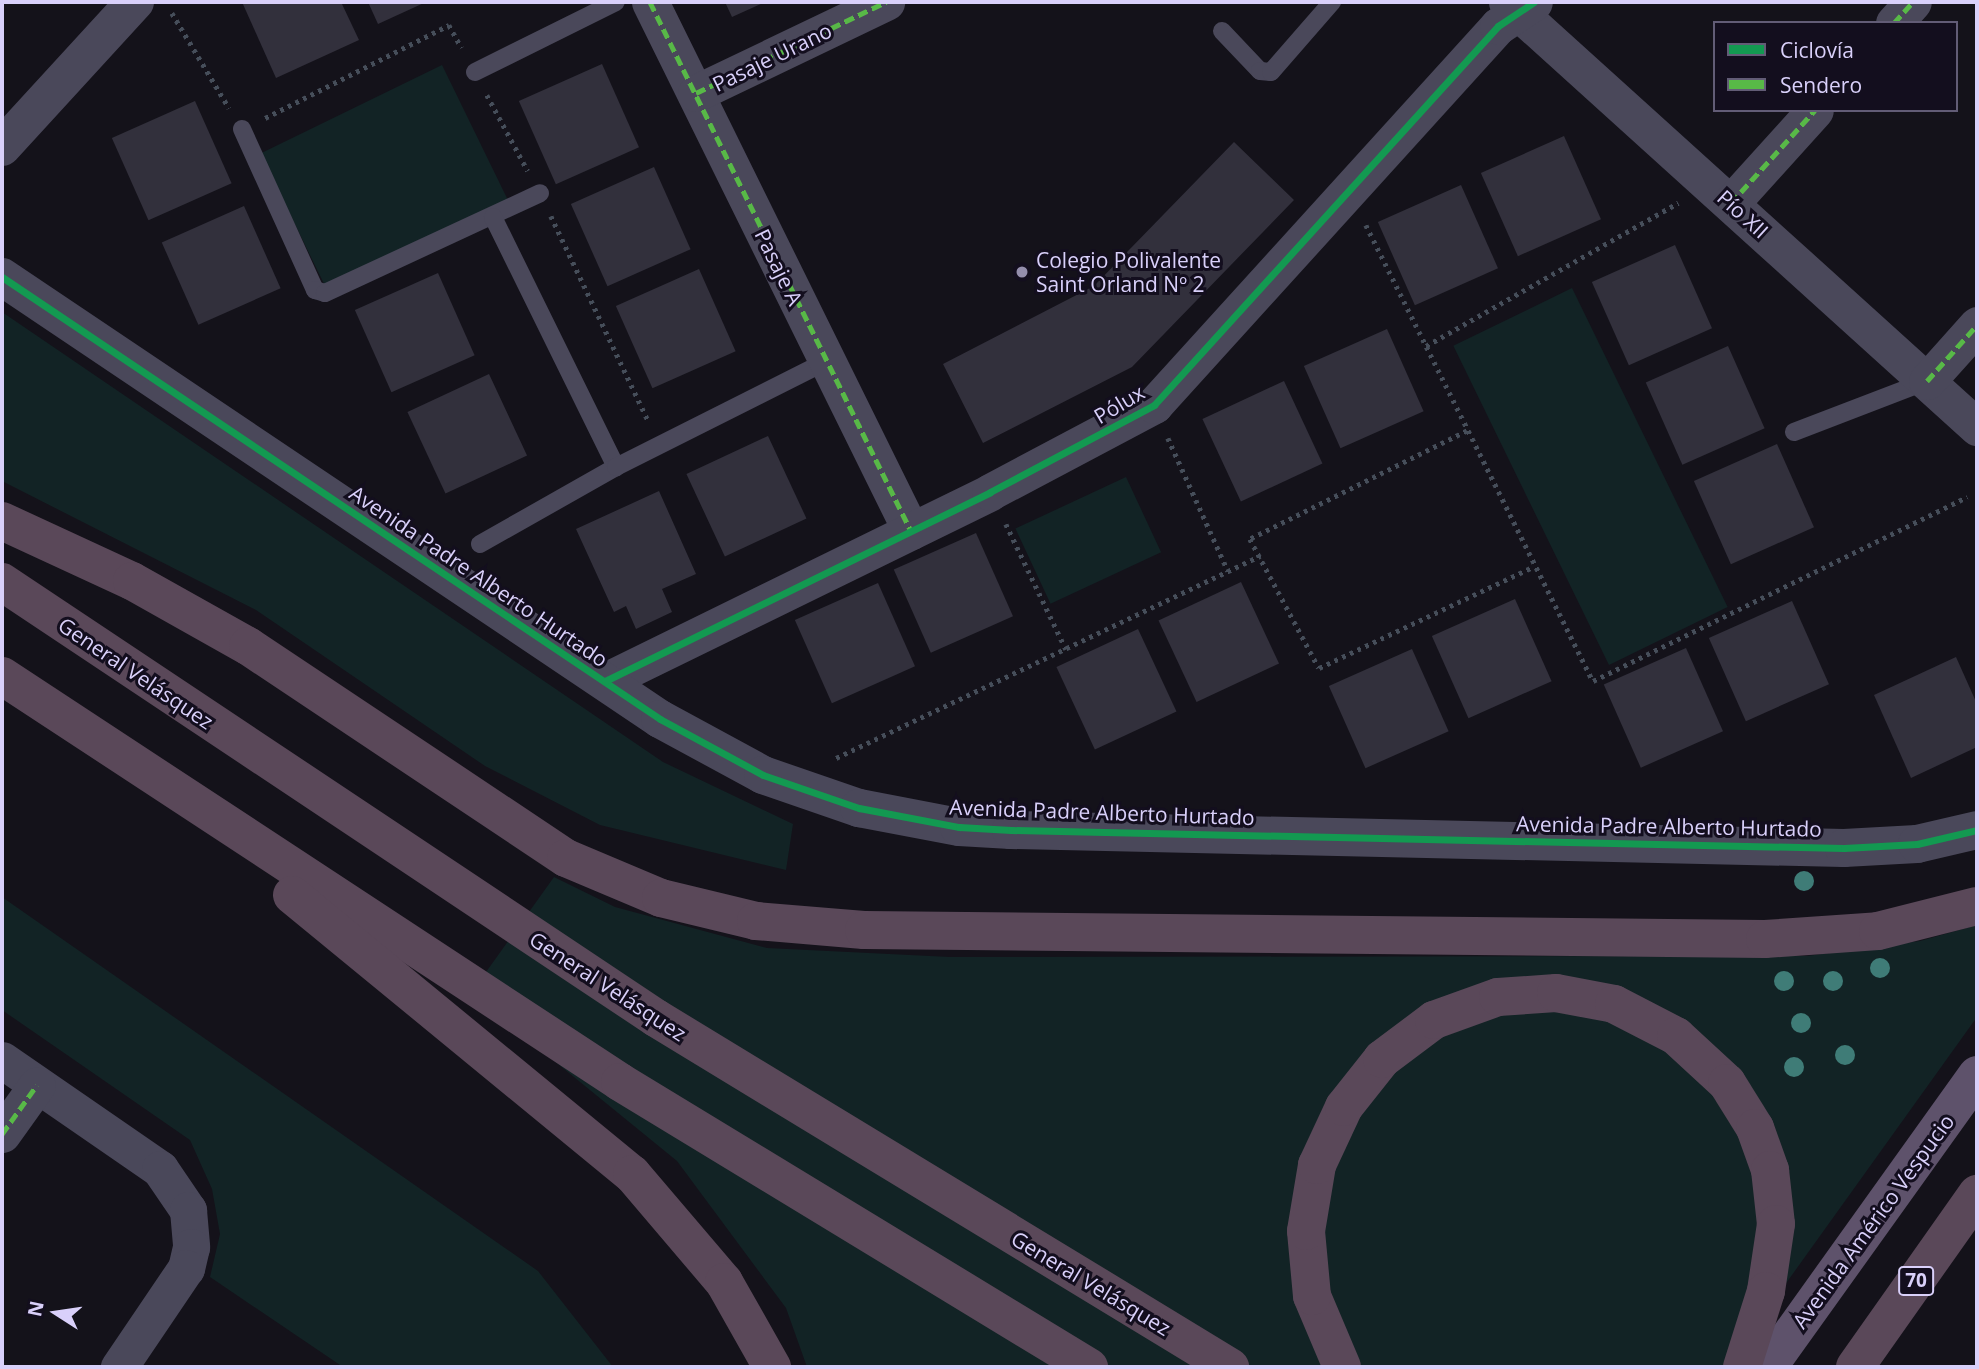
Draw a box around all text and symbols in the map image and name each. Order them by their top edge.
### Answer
street label: Pasaje Urano [708,17,836,97]
legend [1713,21,1958,112]
text: Ciclovía [1780,36,1854,64]
text: Sendero [1780,71,1862,99]
street label: Pío XII [1712,185,1774,243]
street label: Pasaje A [750,225,808,309]
place label: Colegio Polivalente Saint Orland Nº 2 [1036,247,1221,297]
marker: Colegio Polivalente Saint Orland Nº 2 [1014,264,1030,280]
street label: Pólux [1089,379,1149,429]
street label: Avenida Padre Alberto Hurtado [345,480,613,672]
street label: General Velásquez [54,612,218,734]
street label: Avenida Padre Alberto Hurtado [949,794,1255,830]
street label: Avenida Padre Alberto Hurtado [1516,811,1822,841]
street label: General Velásquez [525,926,691,1046]
street label: Avenida Américo Vespucio [1787,1109,1959,1333]
street label: General Velásquez [1007,1225,1175,1341]
road number: 70 [1897,1266,1935,1296]
north arrow [21,1278,91,1348]
text: N [21,1298,50,1319]

